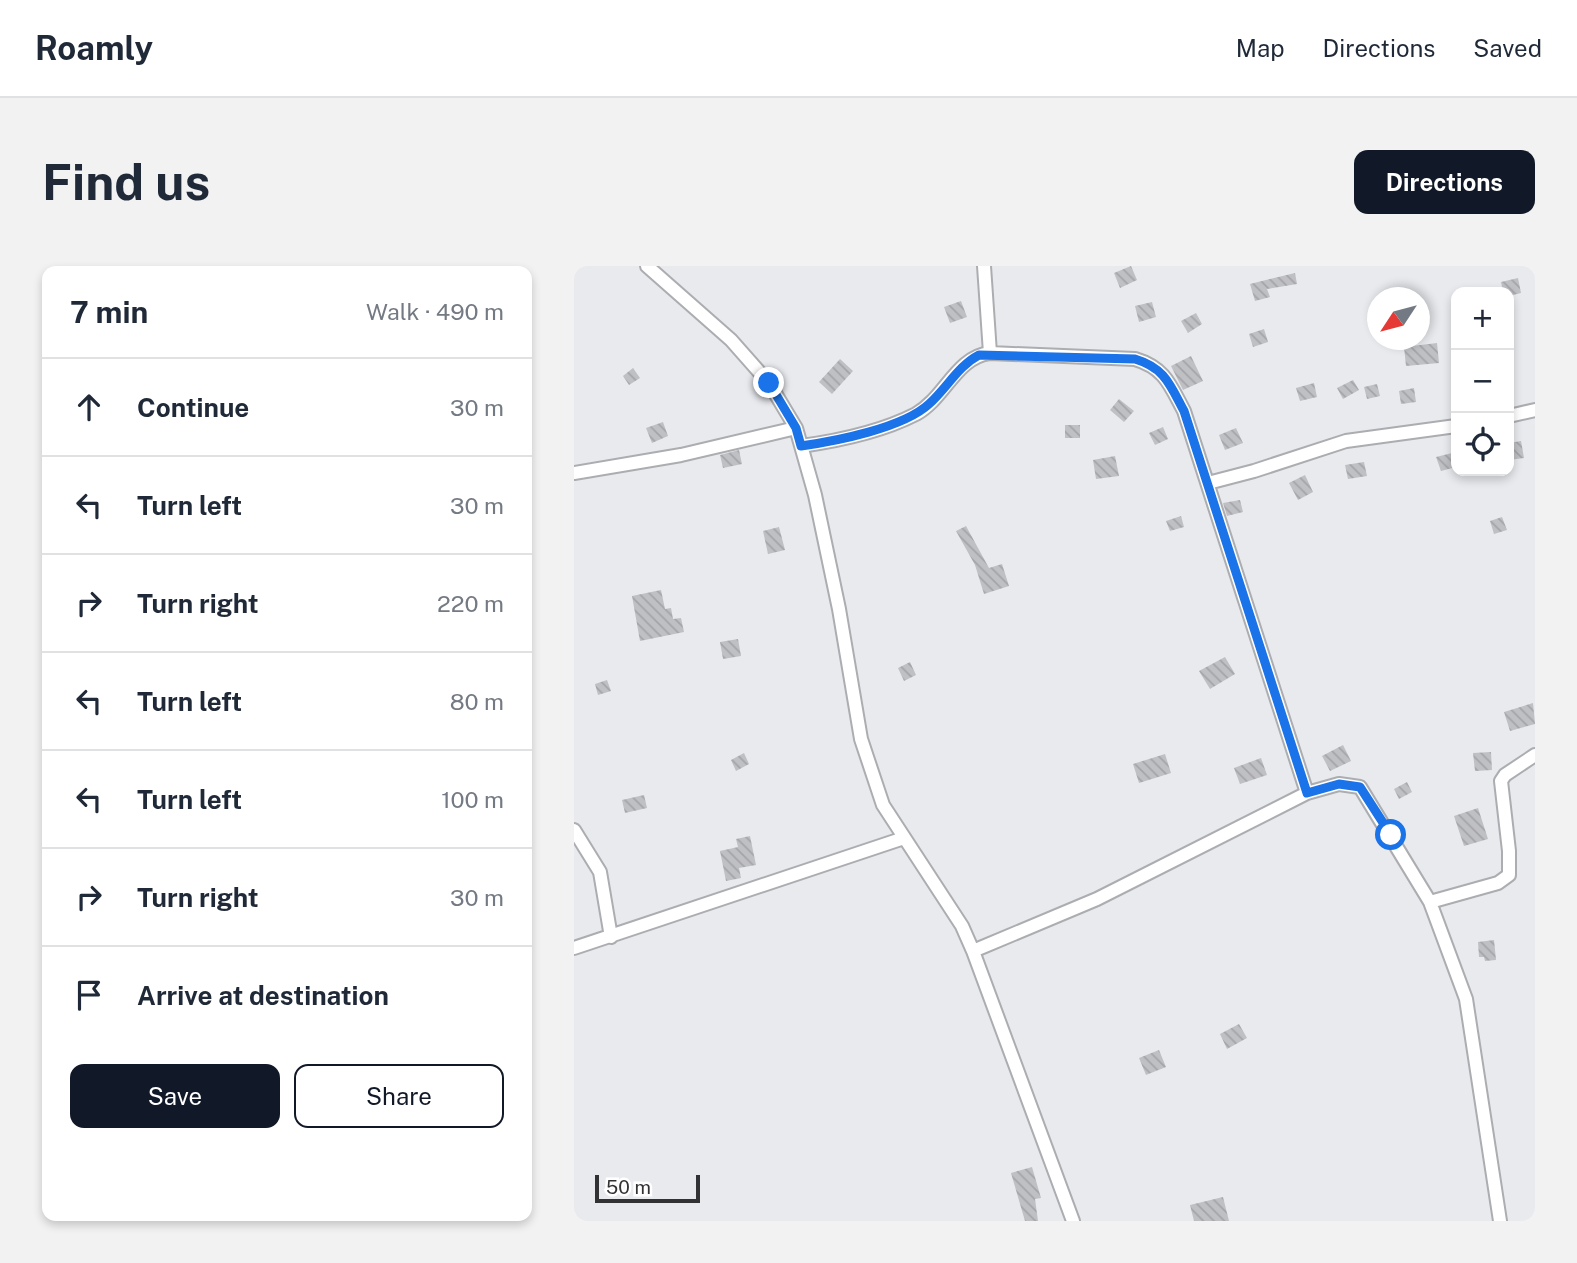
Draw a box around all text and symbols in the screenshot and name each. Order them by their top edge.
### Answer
text: Roamly [35,29,153,67]
text: Map [1236,34,1285,62]
text: Directions [1323,34,1435,62]
text: Saved [1473,34,1542,62]
button: Directions [1354,150,1535,214]
text: Find us [42,153,210,211]
north arrow [1367,287,1430,350]
map controls [1451,287,1514,476]
button: + [1451,287,1514,350]
text: 7 min [70,294,148,330]
text: Walk · 490 m [366,298,504,325]
button: − [1451,350,1514,413]
route end [753,367,784,398]
icon: ahead [70,388,108,426]
text: Continue [137,392,249,423]
text: 30 m [450,394,504,421]
button: locate [1451,413,1514,476]
icon: left [70,486,108,524]
text: Turn left [137,490,242,521]
text: 30 m [450,492,504,519]
icon: right [70,584,108,622]
text: Turn right [137,588,259,619]
text: 220 m [437,590,504,617]
icon: left [70,682,108,720]
text: Turn left [137,686,242,717]
text: 80 m [450,688,504,715]
icon: left [70,780,108,818]
text: Turn left [137,784,242,815]
text: 100 m [441,786,504,813]
route start [1375,819,1406,850]
icon: right [70,878,108,916]
text: Turn right [137,882,259,913]
text: 30 m [450,884,504,911]
icon: arrive [70,976,108,1014]
text: Arrive at destination [137,980,389,1011]
button: Save [70,1064,280,1128]
button: Share [294,1064,504,1128]
scale bar [595,1172,700,1204]
text: 50 m [606,1176,651,1198]

